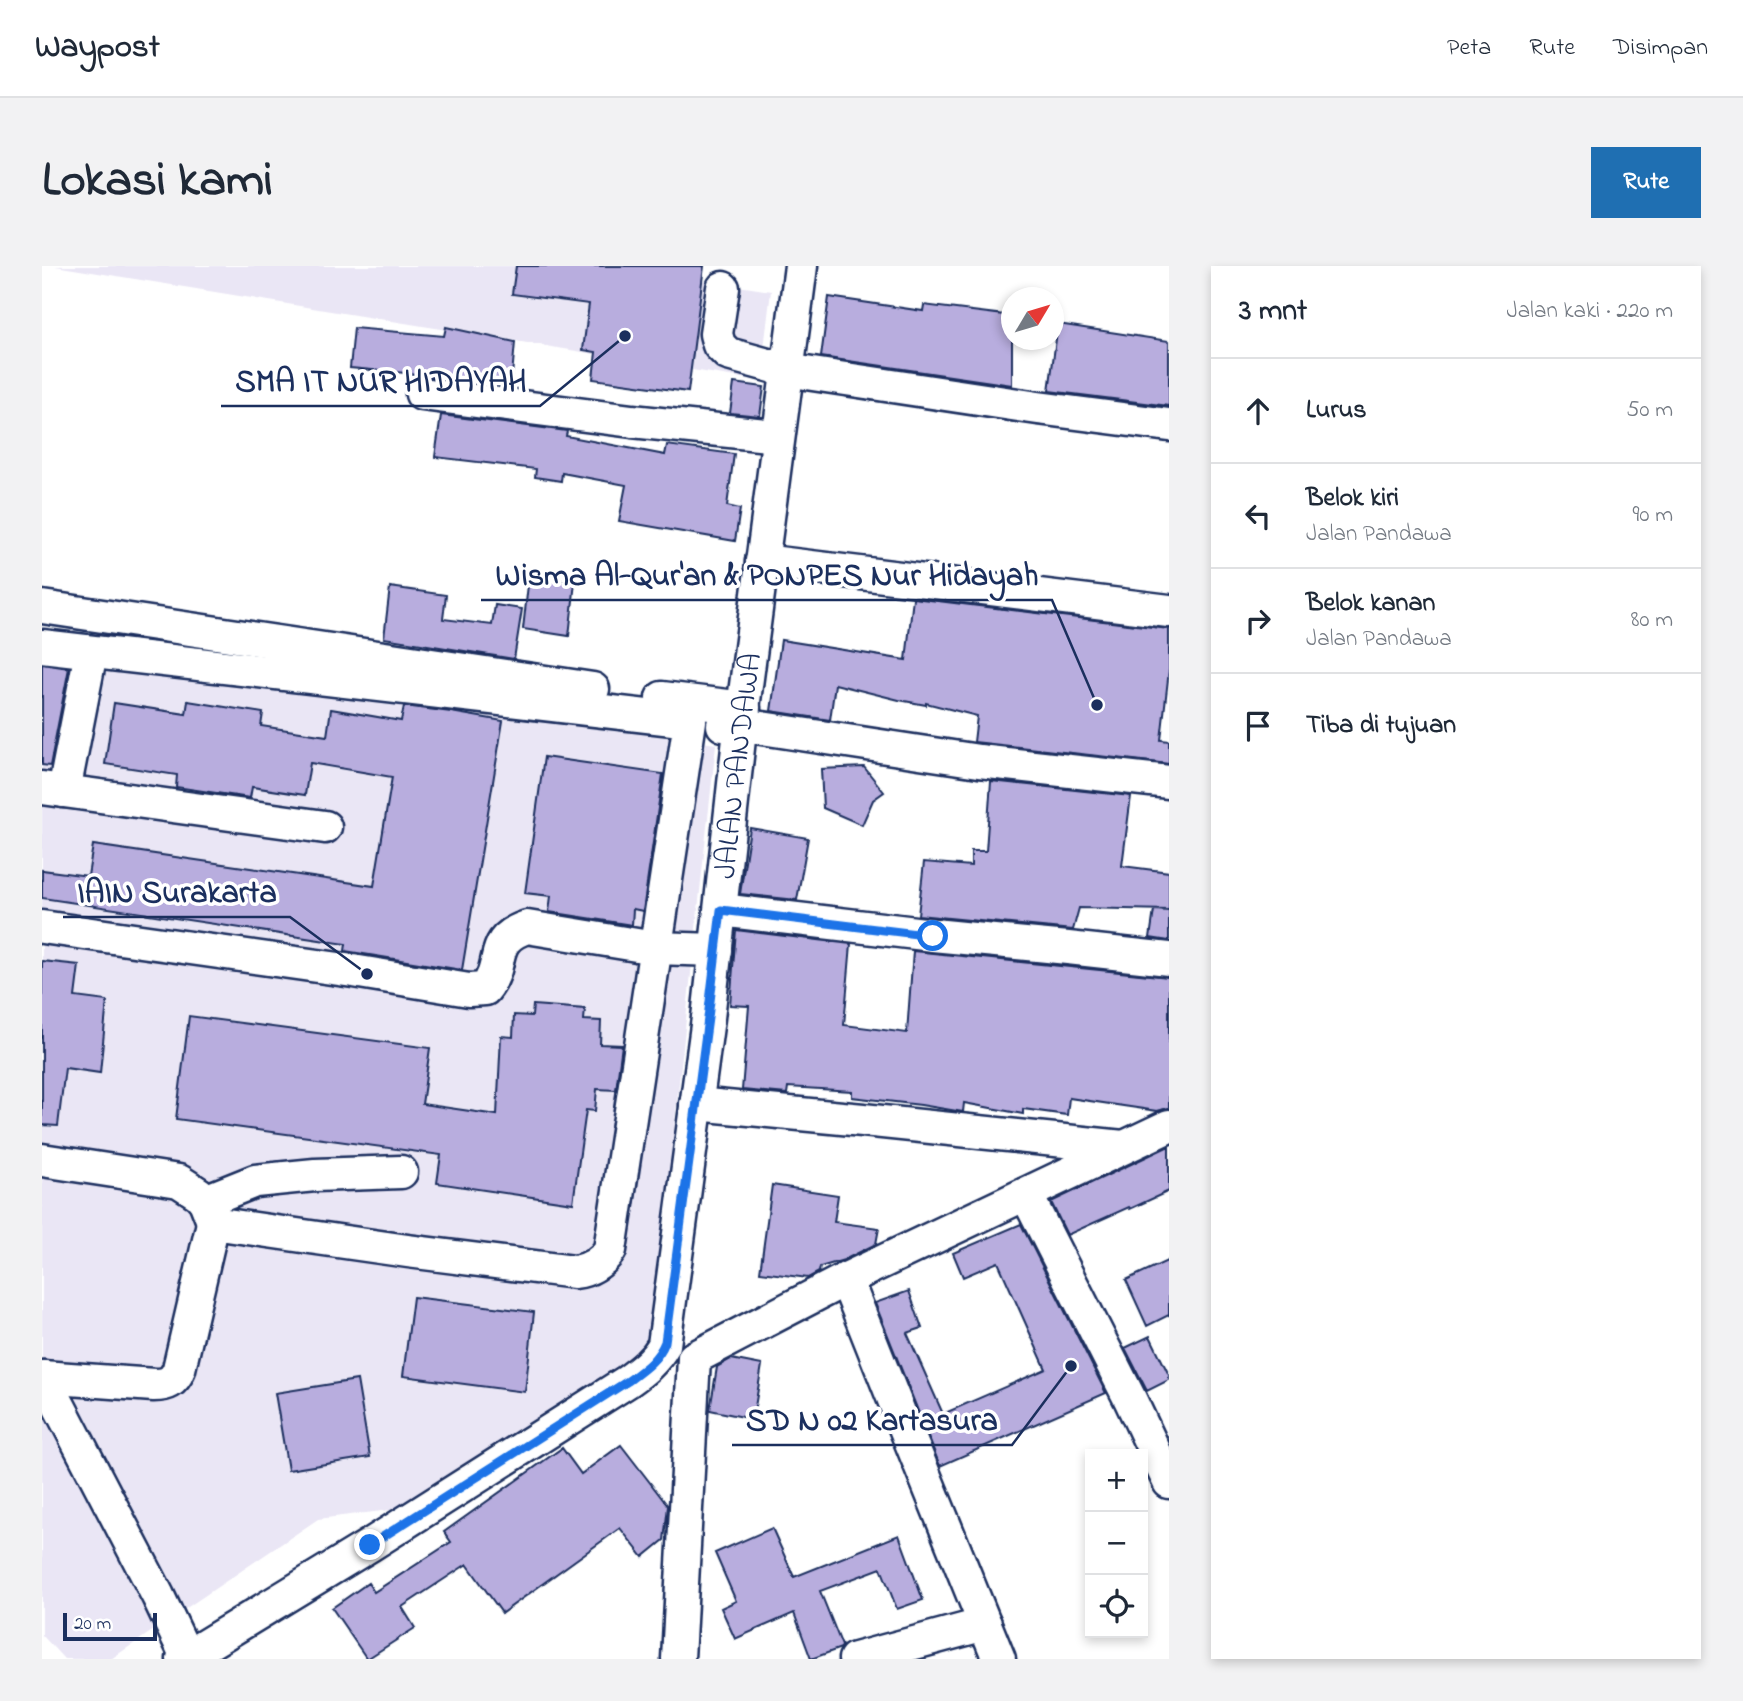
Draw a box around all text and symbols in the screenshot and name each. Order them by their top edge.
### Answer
text: Waypost [35,24,160,72]
text: Peta [1447,31,1491,66]
text: Rute [1529,31,1575,66]
text: Disimpan [1613,31,1708,66]
text: Lokasi kami [42,146,273,218]
button: Rute [1591,147,1701,218]
north arrow [1001,287,1064,350]
text: 3 mnt [1239,290,1307,334]
text: Jalan kaki · 220 m [1506,295,1673,328]
callout: SMA IT NUR HIDAYAH [221,353,540,406]
text: SMA IT NUR HIDAYAH [235,360,527,407]
icon: ahead [1239,392,1277,430]
text: Lurus [1306,392,1367,430]
text: 50 m [1626,394,1673,427]
text: Belok kiri [1306,480,1399,518]
icon: left [1239,497,1277,535]
text: 90 m [1633,499,1673,532]
text: Jalan Pandawa [1306,518,1452,551]
callout: Wisma Al-Qur'an & PONPES Nur Hidayah [481,547,1052,600]
text: Wisma Al-Qur'an & PONPES Nur Hidayah [496,554,1038,602]
text: Belok kanan [1306,585,1435,623]
icon: right [1239,602,1277,640]
text: 80 m [1631,604,1673,637]
text: Jalan Pandawa [1306,623,1452,656]
street label: JALAN PANDAWA [705,650,775,881]
icon: arrive [1239,707,1277,745]
text: Tiba di tujuan [1306,707,1456,745]
callout: IAIN Surakarta [63,864,290,917]
text: IAIN Surakarta [77,871,277,918]
route start [917,920,948,951]
callout: SD N 02 Kartasura [732,1392,1012,1445]
text: SD N 02 Kartasura [746,1399,998,1446]
map controls [1085,1449,1148,1638]
button: + [1085,1449,1148,1512]
button: − [1085,1512,1148,1575]
route end [354,1529,385,1560]
button: locate [1085,1575,1148,1638]
scale bar [63,1610,158,1642]
text: 20 m [74,1611,111,1638]

